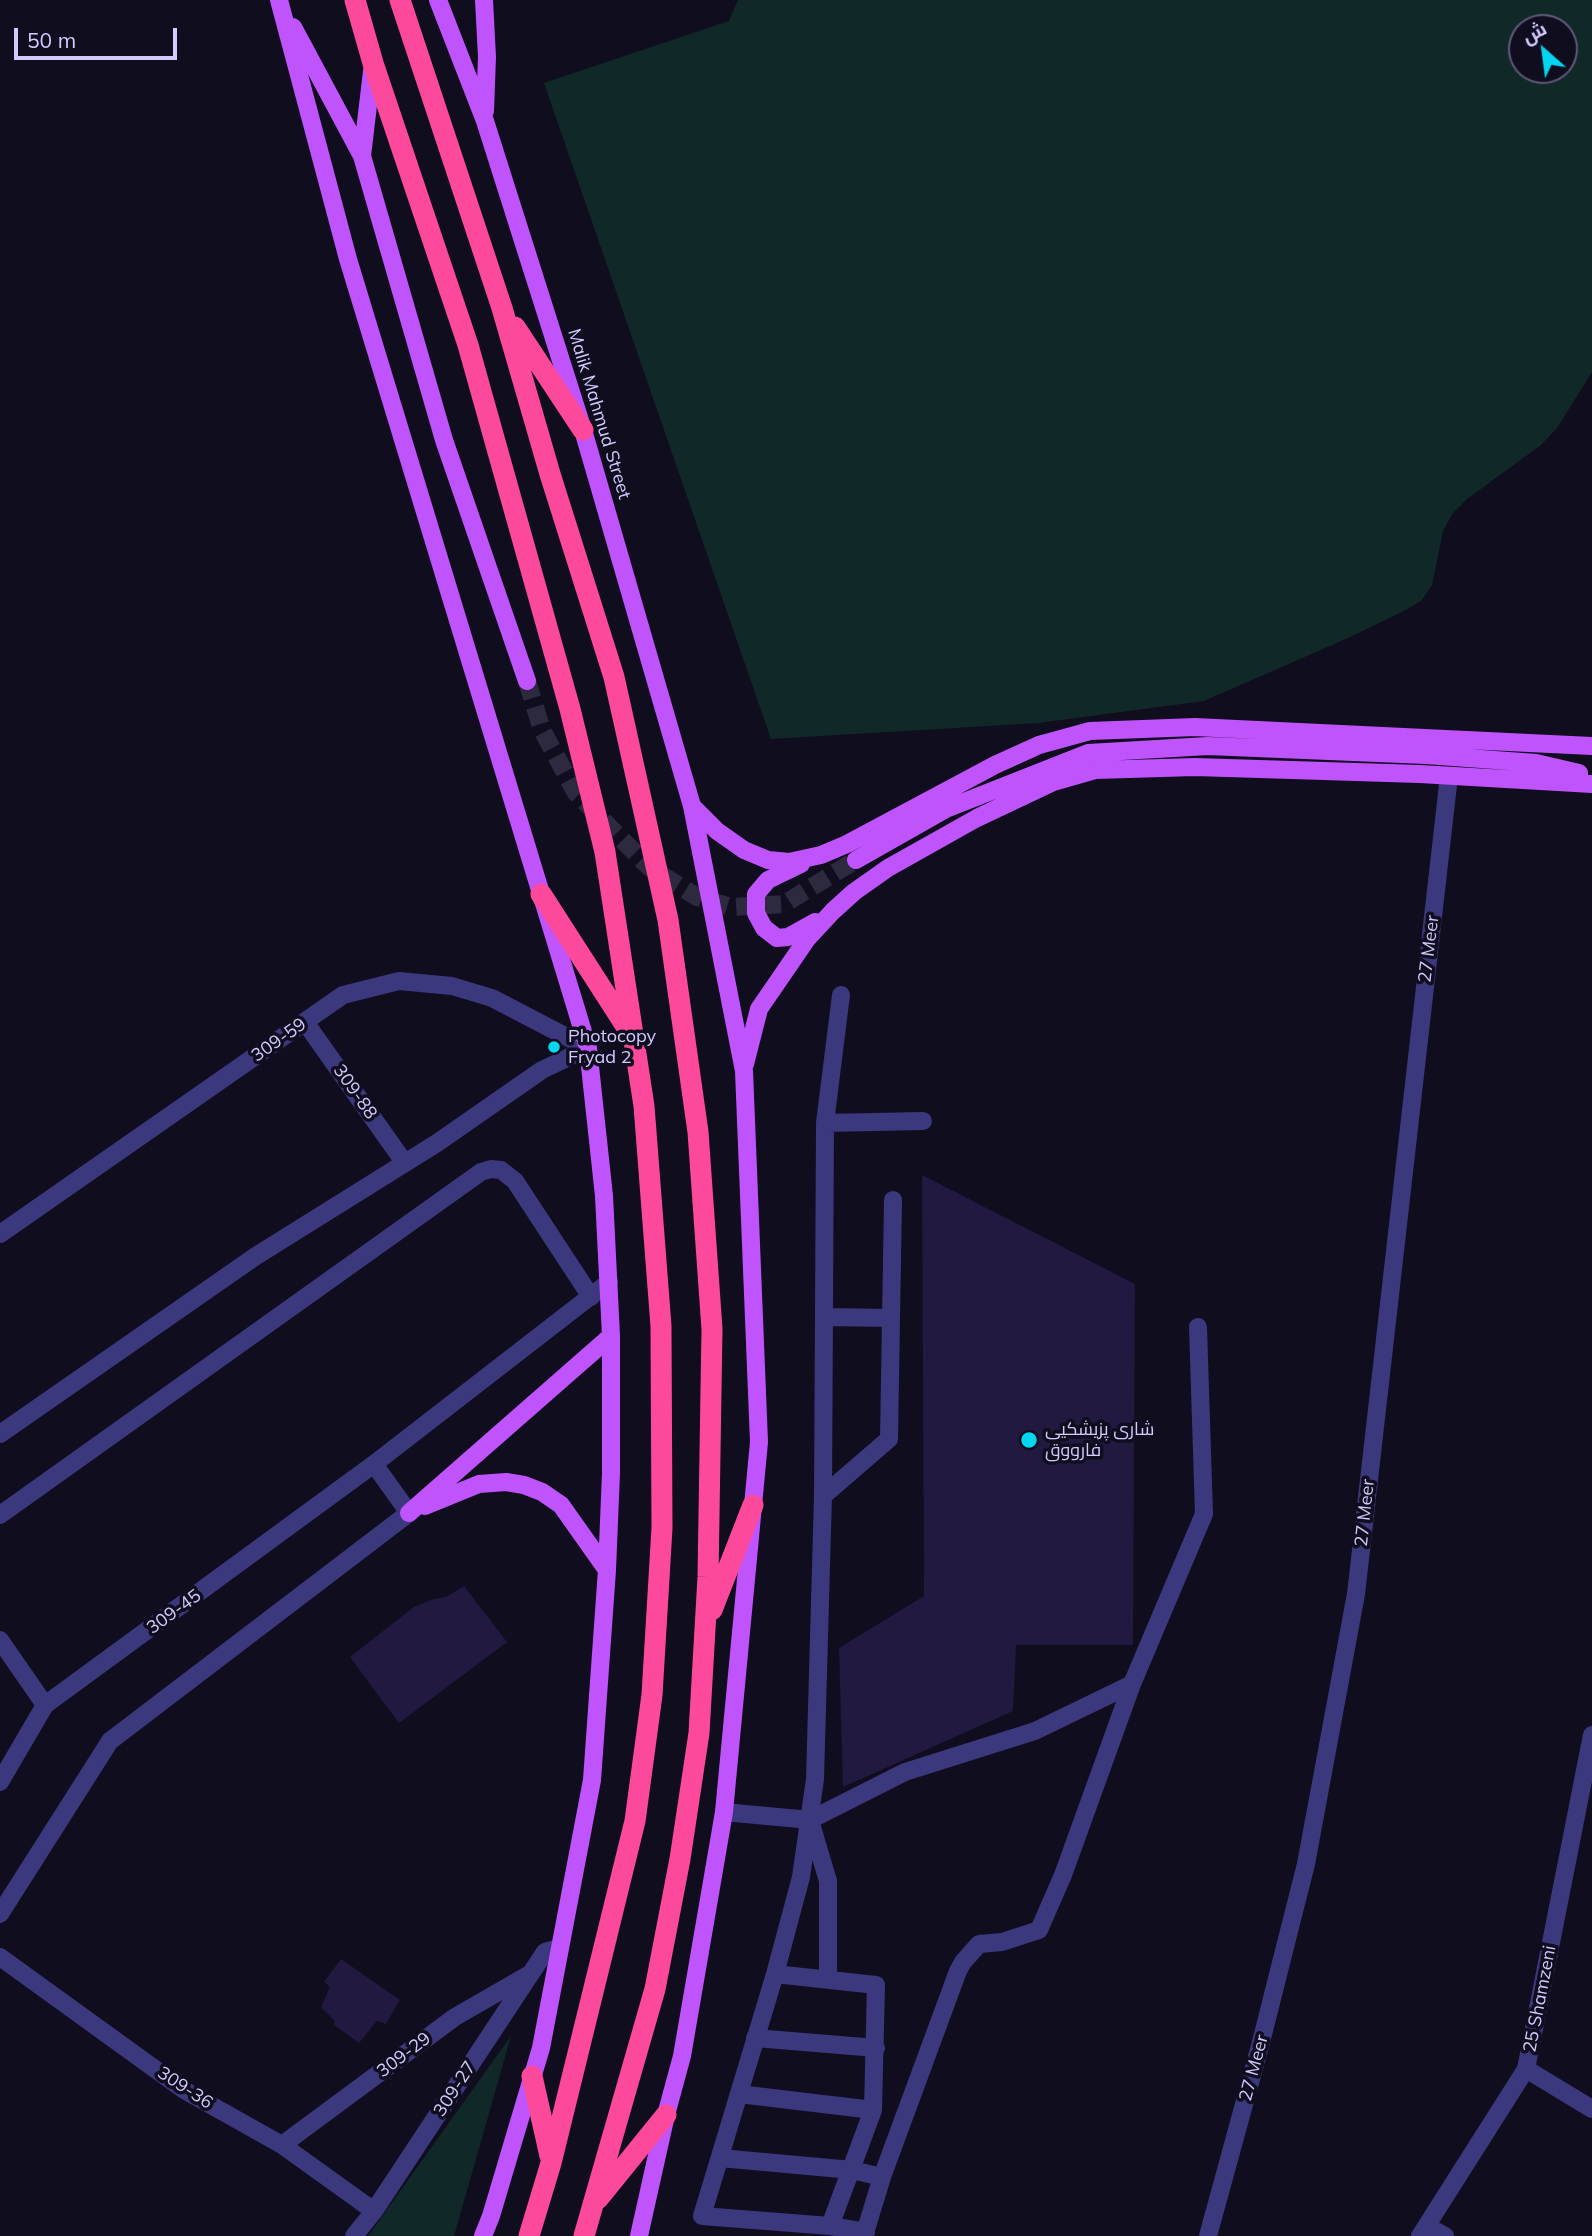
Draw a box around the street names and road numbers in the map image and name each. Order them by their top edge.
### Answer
street label: Malik Mahmud Street [563,326,635,502]
street label: 27 Meer [1414,914,1444,984]
street label: 309-59 [248,1013,310,1067]
street label: 309-88 [328,1061,382,1123]
street label: 27 Meer [1351,1478,1379,1548]
street label: 309-45 [143,1585,205,1639]
street label: 25 Shamzeni [1519,1944,1561,2054]
street label: 309-29 [373,2028,435,2082]
street label: 27 Meer [1235,2032,1273,2104]
street label: 309-27 [429,2057,481,2121]
street label: 309-36 [153,2062,217,2114]

